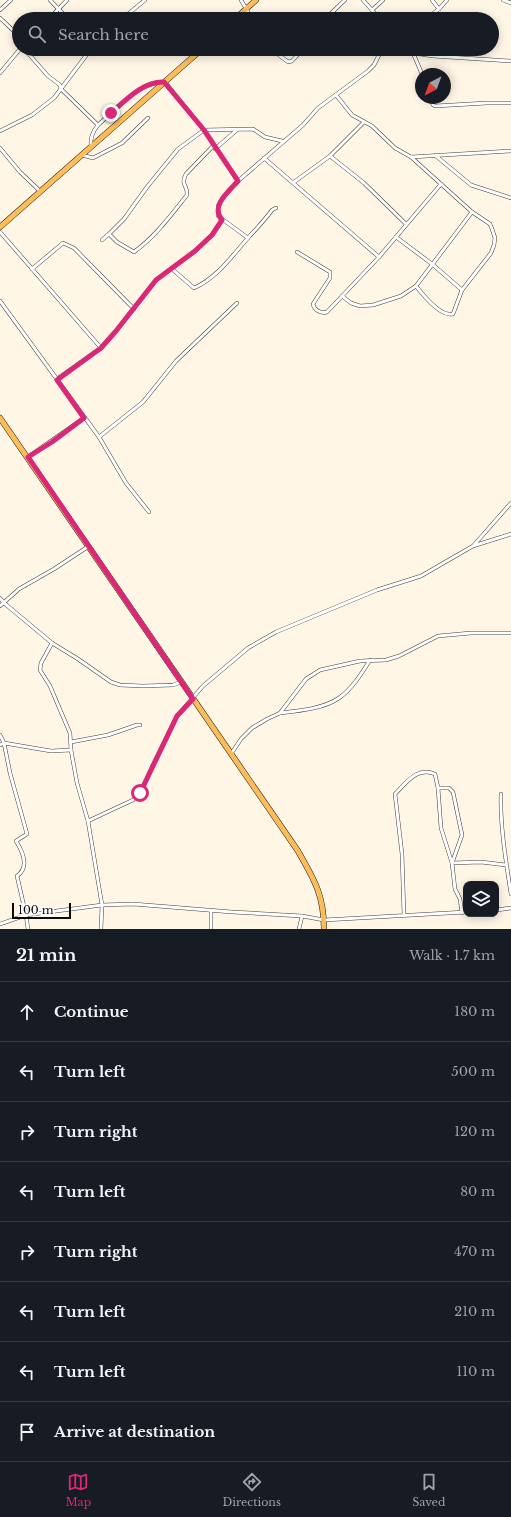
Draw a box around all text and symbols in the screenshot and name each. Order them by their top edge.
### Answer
search box [12,12,499,56]
icon: search [26,23,48,45]
text: Search here [58,25,149,44]
north arrow [415,68,451,104]
route end [102,104,120,122]
route start [131,784,149,802]
map controls [463,881,499,917]
button: layers [463,881,499,917]
scale bar [12,901,71,920]
text: 100 m [18,903,54,917]
text: 21 min [16,945,76,966]
text: Walk · 1.7 km [409,947,495,964]
icon: ahead [16,1001,38,1023]
text: Continue [54,1002,129,1021]
text: 180 m [454,1003,495,1020]
icon: left [16,1061,38,1083]
text: Turn left [54,1062,125,1081]
text: 500 m [451,1063,495,1080]
icon: right [16,1121,38,1143]
text: Turn right [54,1122,137,1141]
text: 120 m [454,1123,495,1140]
icon: left [16,1181,38,1203]
text: Turn left [54,1182,125,1201]
text: 80 m [460,1183,495,1200]
icon: right [16,1241,38,1263]
text: Turn right [54,1242,137,1261]
text: 470 m [454,1243,495,1260]
icon: left [16,1301,38,1323]
text: Turn left [54,1302,125,1321]
text: 210 m [454,1303,495,1320]
icon: left [16,1361,38,1383]
text: Turn left [54,1362,125,1381]
text: 110 m [456,1363,495,1380]
icon: arrive [16,1421,38,1443]
text: Arrive at destination [54,1422,215,1441]
tab: Map [66,1471,91,1509]
tab: Directions [222,1471,281,1509]
tab: Saved [412,1471,445,1509]

